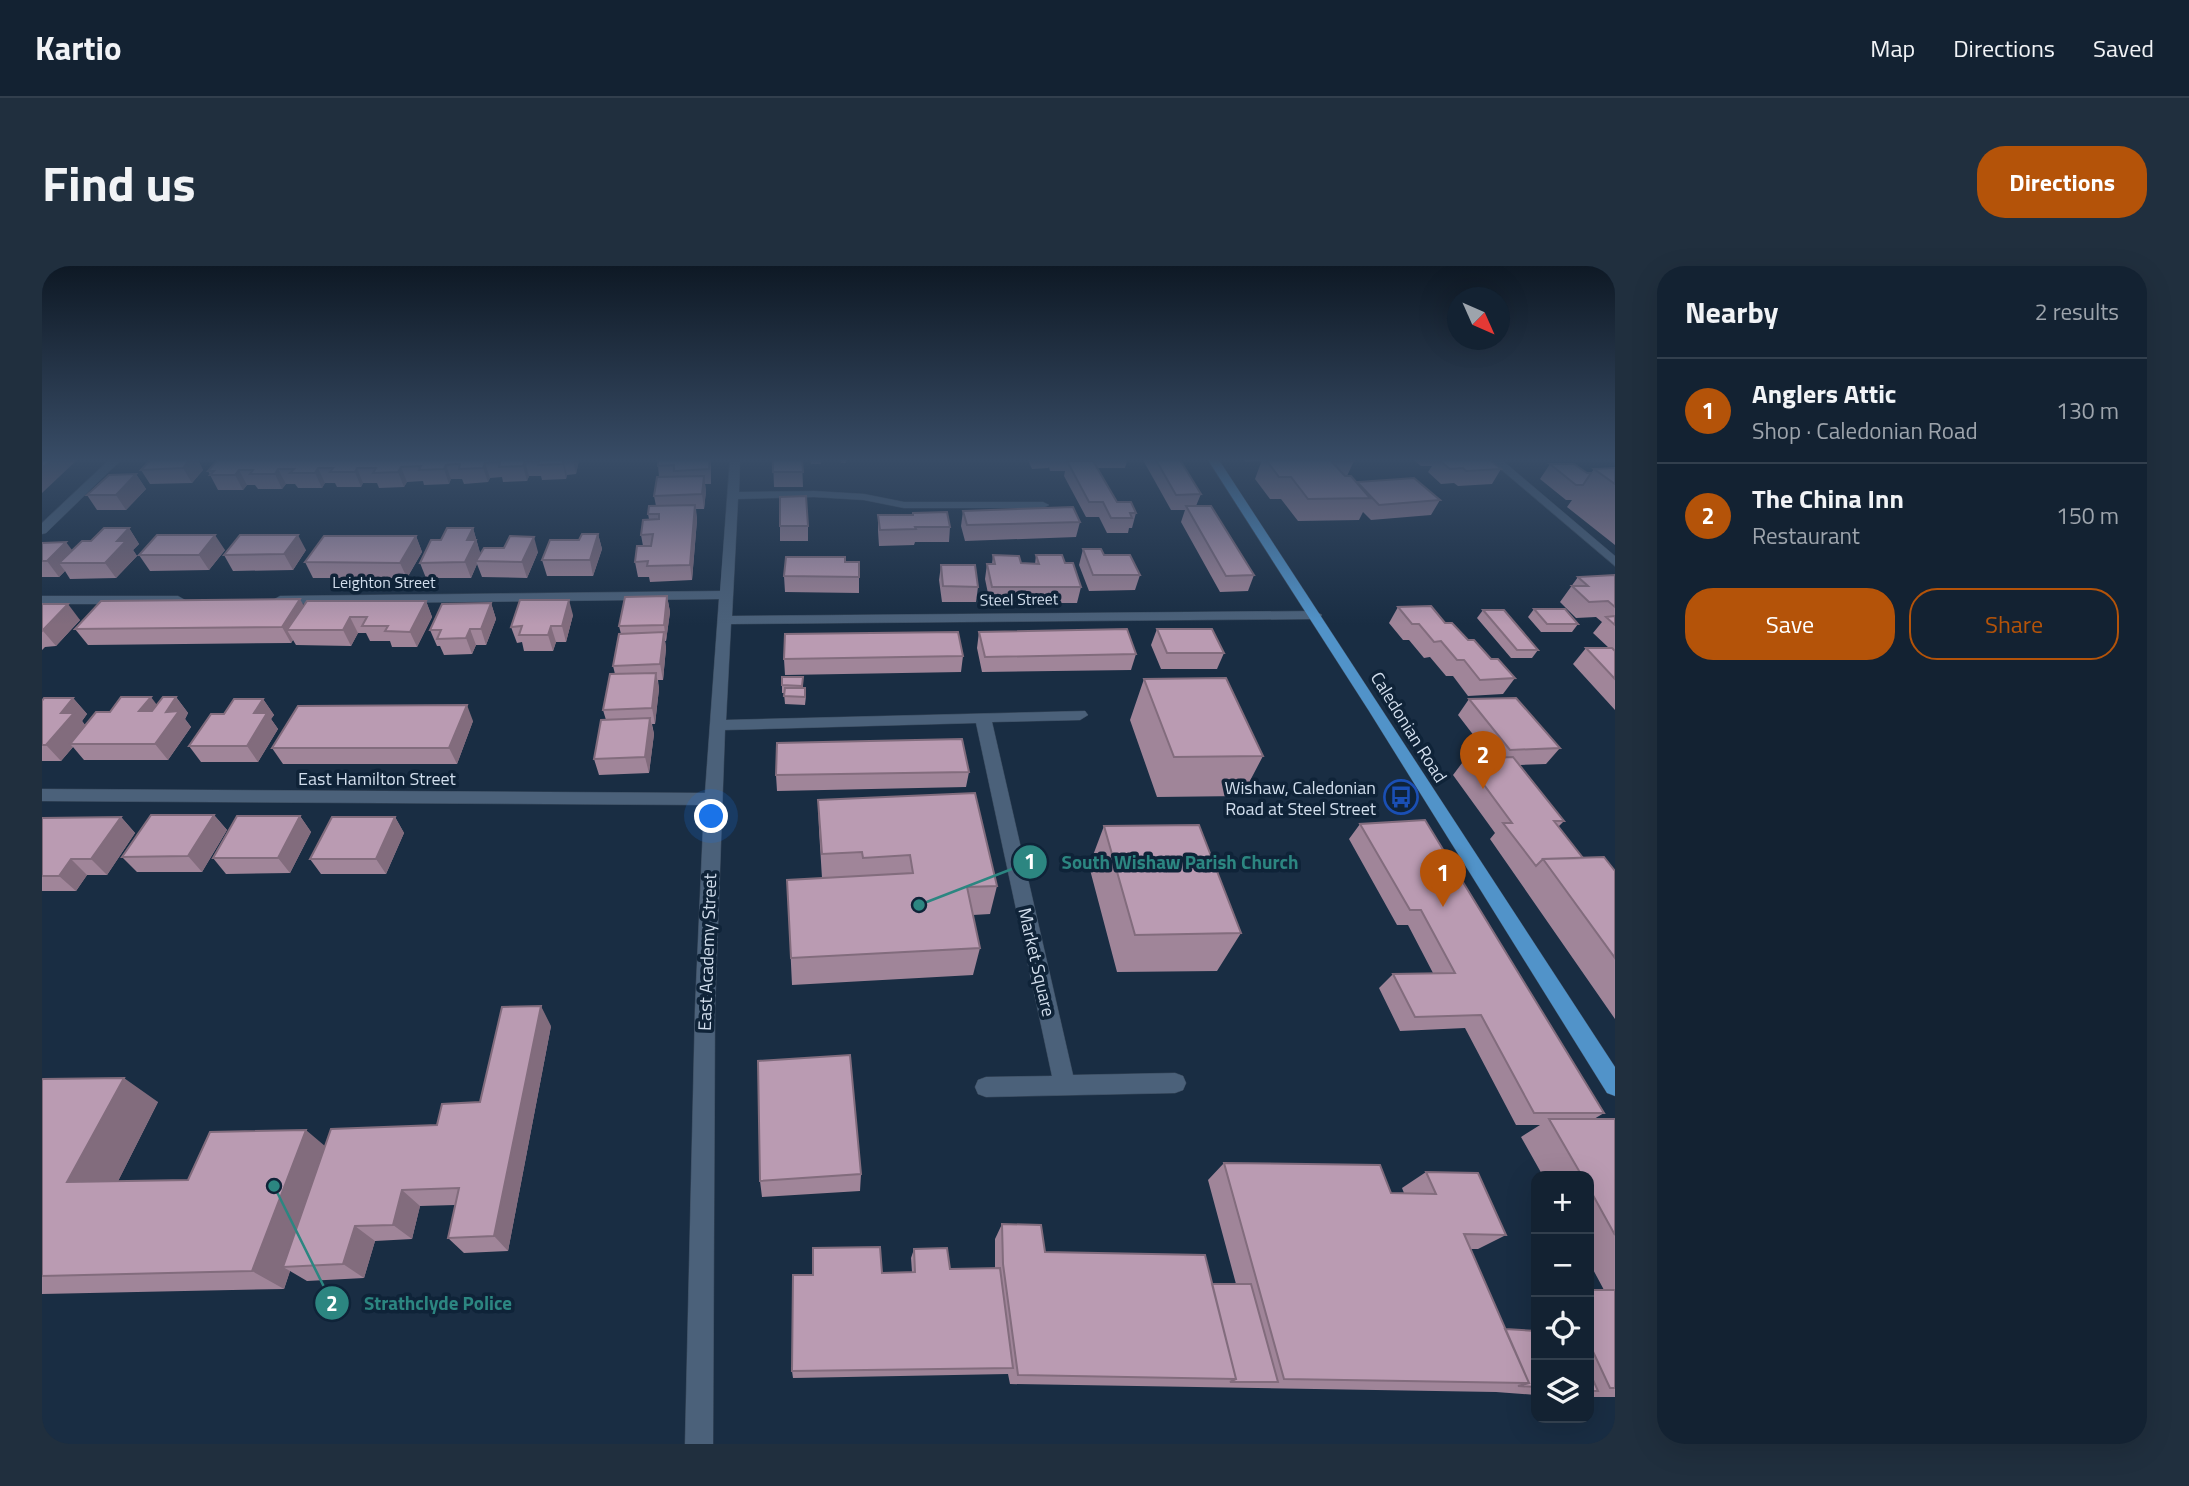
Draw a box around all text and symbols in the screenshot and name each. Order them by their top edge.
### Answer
text: Kartio [35,23,122,73]
text: Map [1870,30,1915,66]
text: Directions [1953,30,2055,66]
text: Saved [2093,30,2154,66]
text: Find us [42,145,196,220]
button: Directions [1977,146,2147,218]
north arrow [1447,287,1510,350]
text: Nearby [1685,289,1778,335]
text: 2 results [2035,294,2119,329]
text: Anglers Attic [1752,374,1896,413]
text: 1 [1702,393,1714,428]
text: 130 m [2056,393,2119,428]
text: Shop · Caledonian Road [1752,413,1978,448]
text: The China Inn [1752,479,1904,518]
text: 2 [1702,498,1714,533]
text: 150 m [2056,498,2119,533]
text: Restaurant [1752,518,1860,553]
street label: Leighton Street [332,570,436,594]
street label: Steel Street [979,586,1059,612]
button: Save [1685,588,1895,660]
button: Share [1909,588,2119,660]
street label: Caledonian Road [1364,666,1454,788]
pin: 2 [1460,731,1506,789]
street label: East Hamilton Street [298,765,457,792]
place label: Wishaw, Caledonian Road at Steel Street [1224,774,1377,822]
bus stop icon: Wishaw, Caledonian Road at Steel Street [1382,778,1420,816]
your location [694,799,728,833]
callout: South Wishaw Parish Church [1013,842,1312,882]
text: 1 [1024,845,1036,877]
text: South Wishaw Parish Church [1062,847,1298,876]
pin: 1 [1420,849,1466,907]
street label: East Academy Street [691,872,723,1031]
street label: Market Square [1011,905,1063,1019]
map controls [1531,1171,1594,1423]
button: + [1531,1171,1594,1234]
button: − [1531,1234,1594,1297]
callout: Strathclyde Police [315,1283,526,1323]
text: 2 [326,1287,338,1319]
text: Strathclyde Police [364,1288,512,1317]
button: locate [1531,1297,1594,1360]
button: layers [1531,1360,1594,1423]

